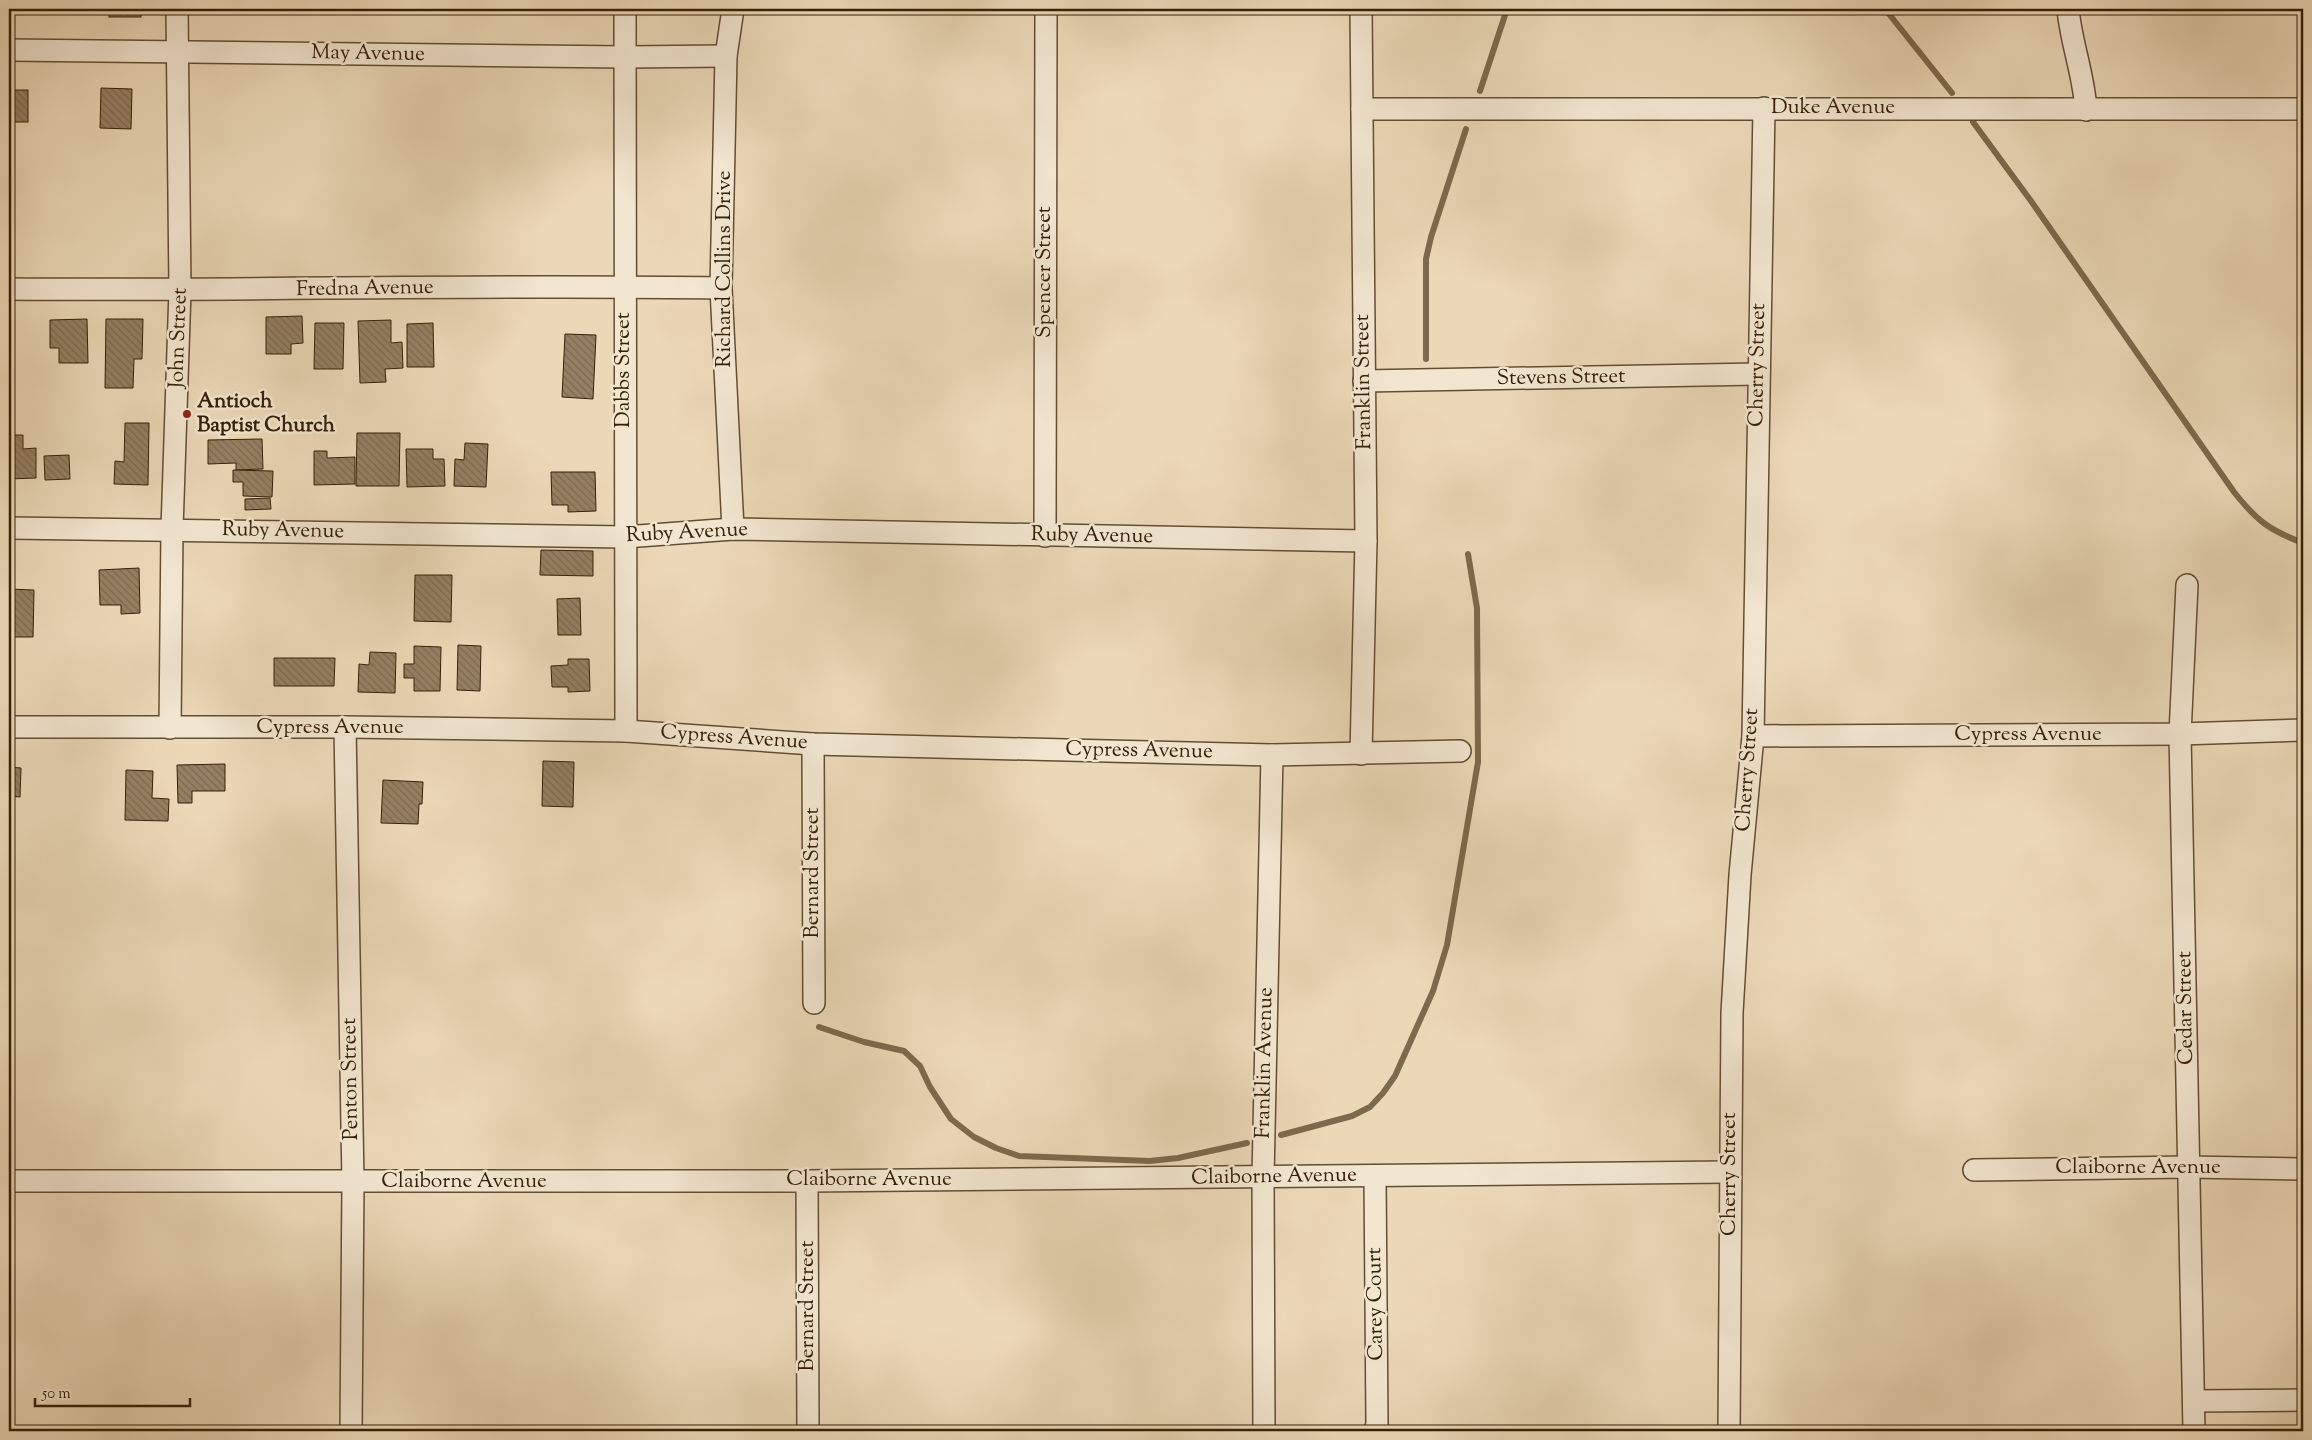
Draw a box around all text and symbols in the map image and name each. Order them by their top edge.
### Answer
street label: May Avenue [311,38,425,70]
street label: Duke Avenue [1771,93,1895,123]
street label: Richard Collins Drive [710,170,740,368]
street label: Spencer Street [1030,206,1060,338]
street label: Fredna Avenue [296,273,434,305]
street label: John Street [162,287,196,390]
street label: Cherry Street [1742,303,1774,427]
street label: Dabbs Street [609,312,639,428]
street label: Franklin Street [1348,314,1380,450]
street label: Stevens Street [1496,362,1626,394]
place label: Antioch Baptist Church [197,387,336,441]
marker: Antioch Baptist Church [181,408,193,420]
street label: Ruby Avenue [222,515,344,547]
street label: Ruby Avenue [625,515,749,551]
street label: Ruby Avenue [1031,520,1153,552]
street label: Cherry Street [1729,707,1767,833]
street label: Cypress Avenue [256,713,404,743]
street label: Cypress Avenue [659,718,809,758]
street label: Cypress Avenue [1954,720,2102,750]
street label: Cypress Avenue [1065,735,1213,767]
street label: Bernard Street [798,807,828,939]
street label: Cedar Street [2170,951,2202,1065]
street label: Franklin Avenue [1249,987,1281,1139]
street label: Penton Street [335,1017,367,1141]
street label: Cherry Street [1715,1112,1745,1236]
street label: Claiborne Avenue [2055,1153,2221,1183]
street label: Claiborne Avenue [1191,1161,1357,1193]
street label: Claiborne Avenue [786,1165,952,1195]
street label: Claiborne Avenue [381,1167,547,1197]
street label: Bernard Street [793,1240,823,1372]
street label: Carey Court [1360,1247,1392,1361]
scale bar [35,1375,190,1407]
text: 50 m [41,1384,71,1405]

